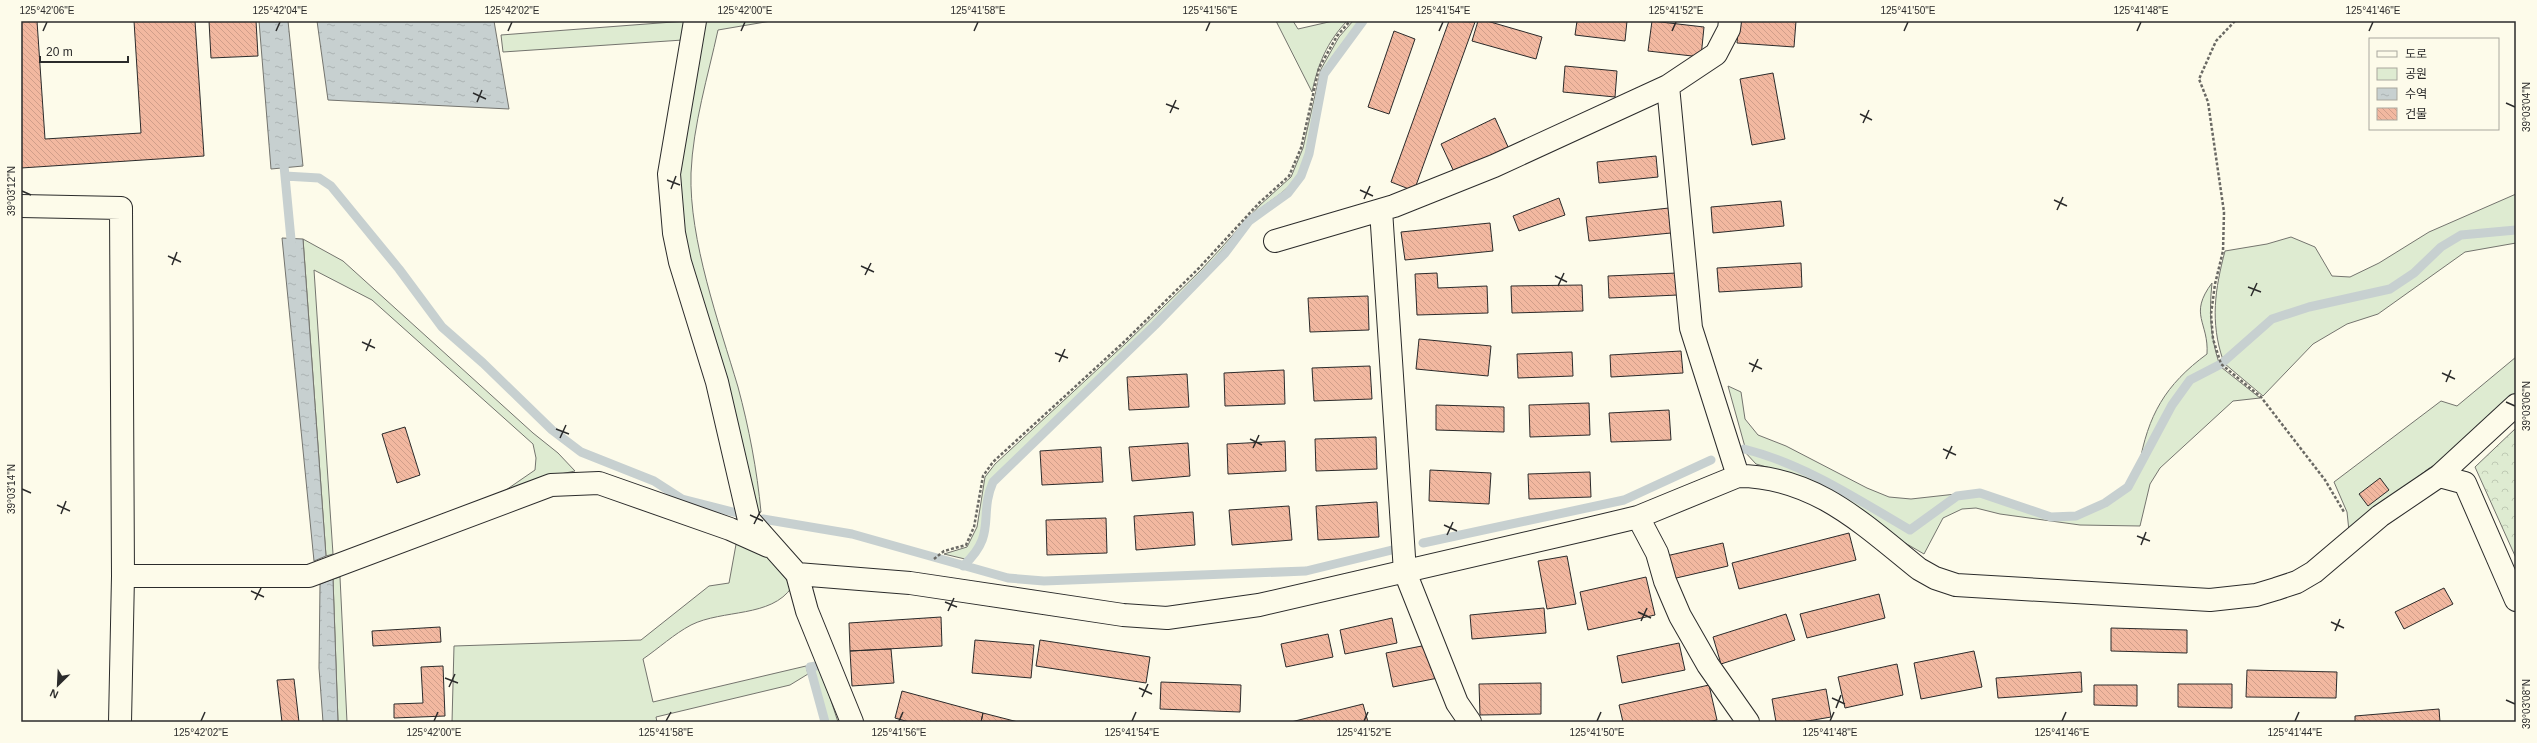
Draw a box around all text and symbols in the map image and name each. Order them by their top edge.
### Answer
text: 125°42'06"E [19,5,75,16]
text: 125°42'04"E [252,5,308,16]
text: 125°42'02"E [484,5,540,16]
text: 125°42'00"E [717,5,773,16]
text: 125°41'58"E [950,5,1006,16]
text: 125°41'56"E [1182,5,1238,16]
text: 125°41'54"E [1415,5,1471,16]
text: 125°41'52"E [1648,5,1704,16]
text: 125°41'50"E [1880,5,1936,16]
text: 125°41'48"E [2113,5,2169,16]
text: 125°41'46"E [2345,5,2401,16]
scale bar [40,38,128,64]
legend [2369,38,2499,130]
text: 20 m [46,45,73,59]
text: 도로 [2405,47,2427,61]
text: 공원 [2405,67,2427,81]
text: 39°03'04"N [2521,82,2532,132]
text: 수역 [2405,87,2427,101]
text: 건물 [2405,107,2427,121]
text: 39°03'12"N [6,166,17,216]
text: 39°03'06"N [2521,381,2532,431]
text: 39°03'14"N [6,464,17,514]
north arrow [38,665,78,705]
text: 39°03'08"N [2521,679,2532,729]
text: N [48,687,60,701]
text: 125°42'02"E [173,727,229,738]
text: 125°42'00"E [406,727,462,738]
text: 125°41'58"E [638,727,694,738]
text: 125°41'56"E [871,727,927,738]
text: 125°41'54"E [1104,727,1160,738]
text: 125°41'52"E [1336,727,1392,738]
text: 125°41'50"E [1569,727,1625,738]
text: 125°41'48"E [1802,727,1858,738]
text: 125°41'46"E [2034,727,2090,738]
text: 125°41'44"E [2267,727,2323,738]

